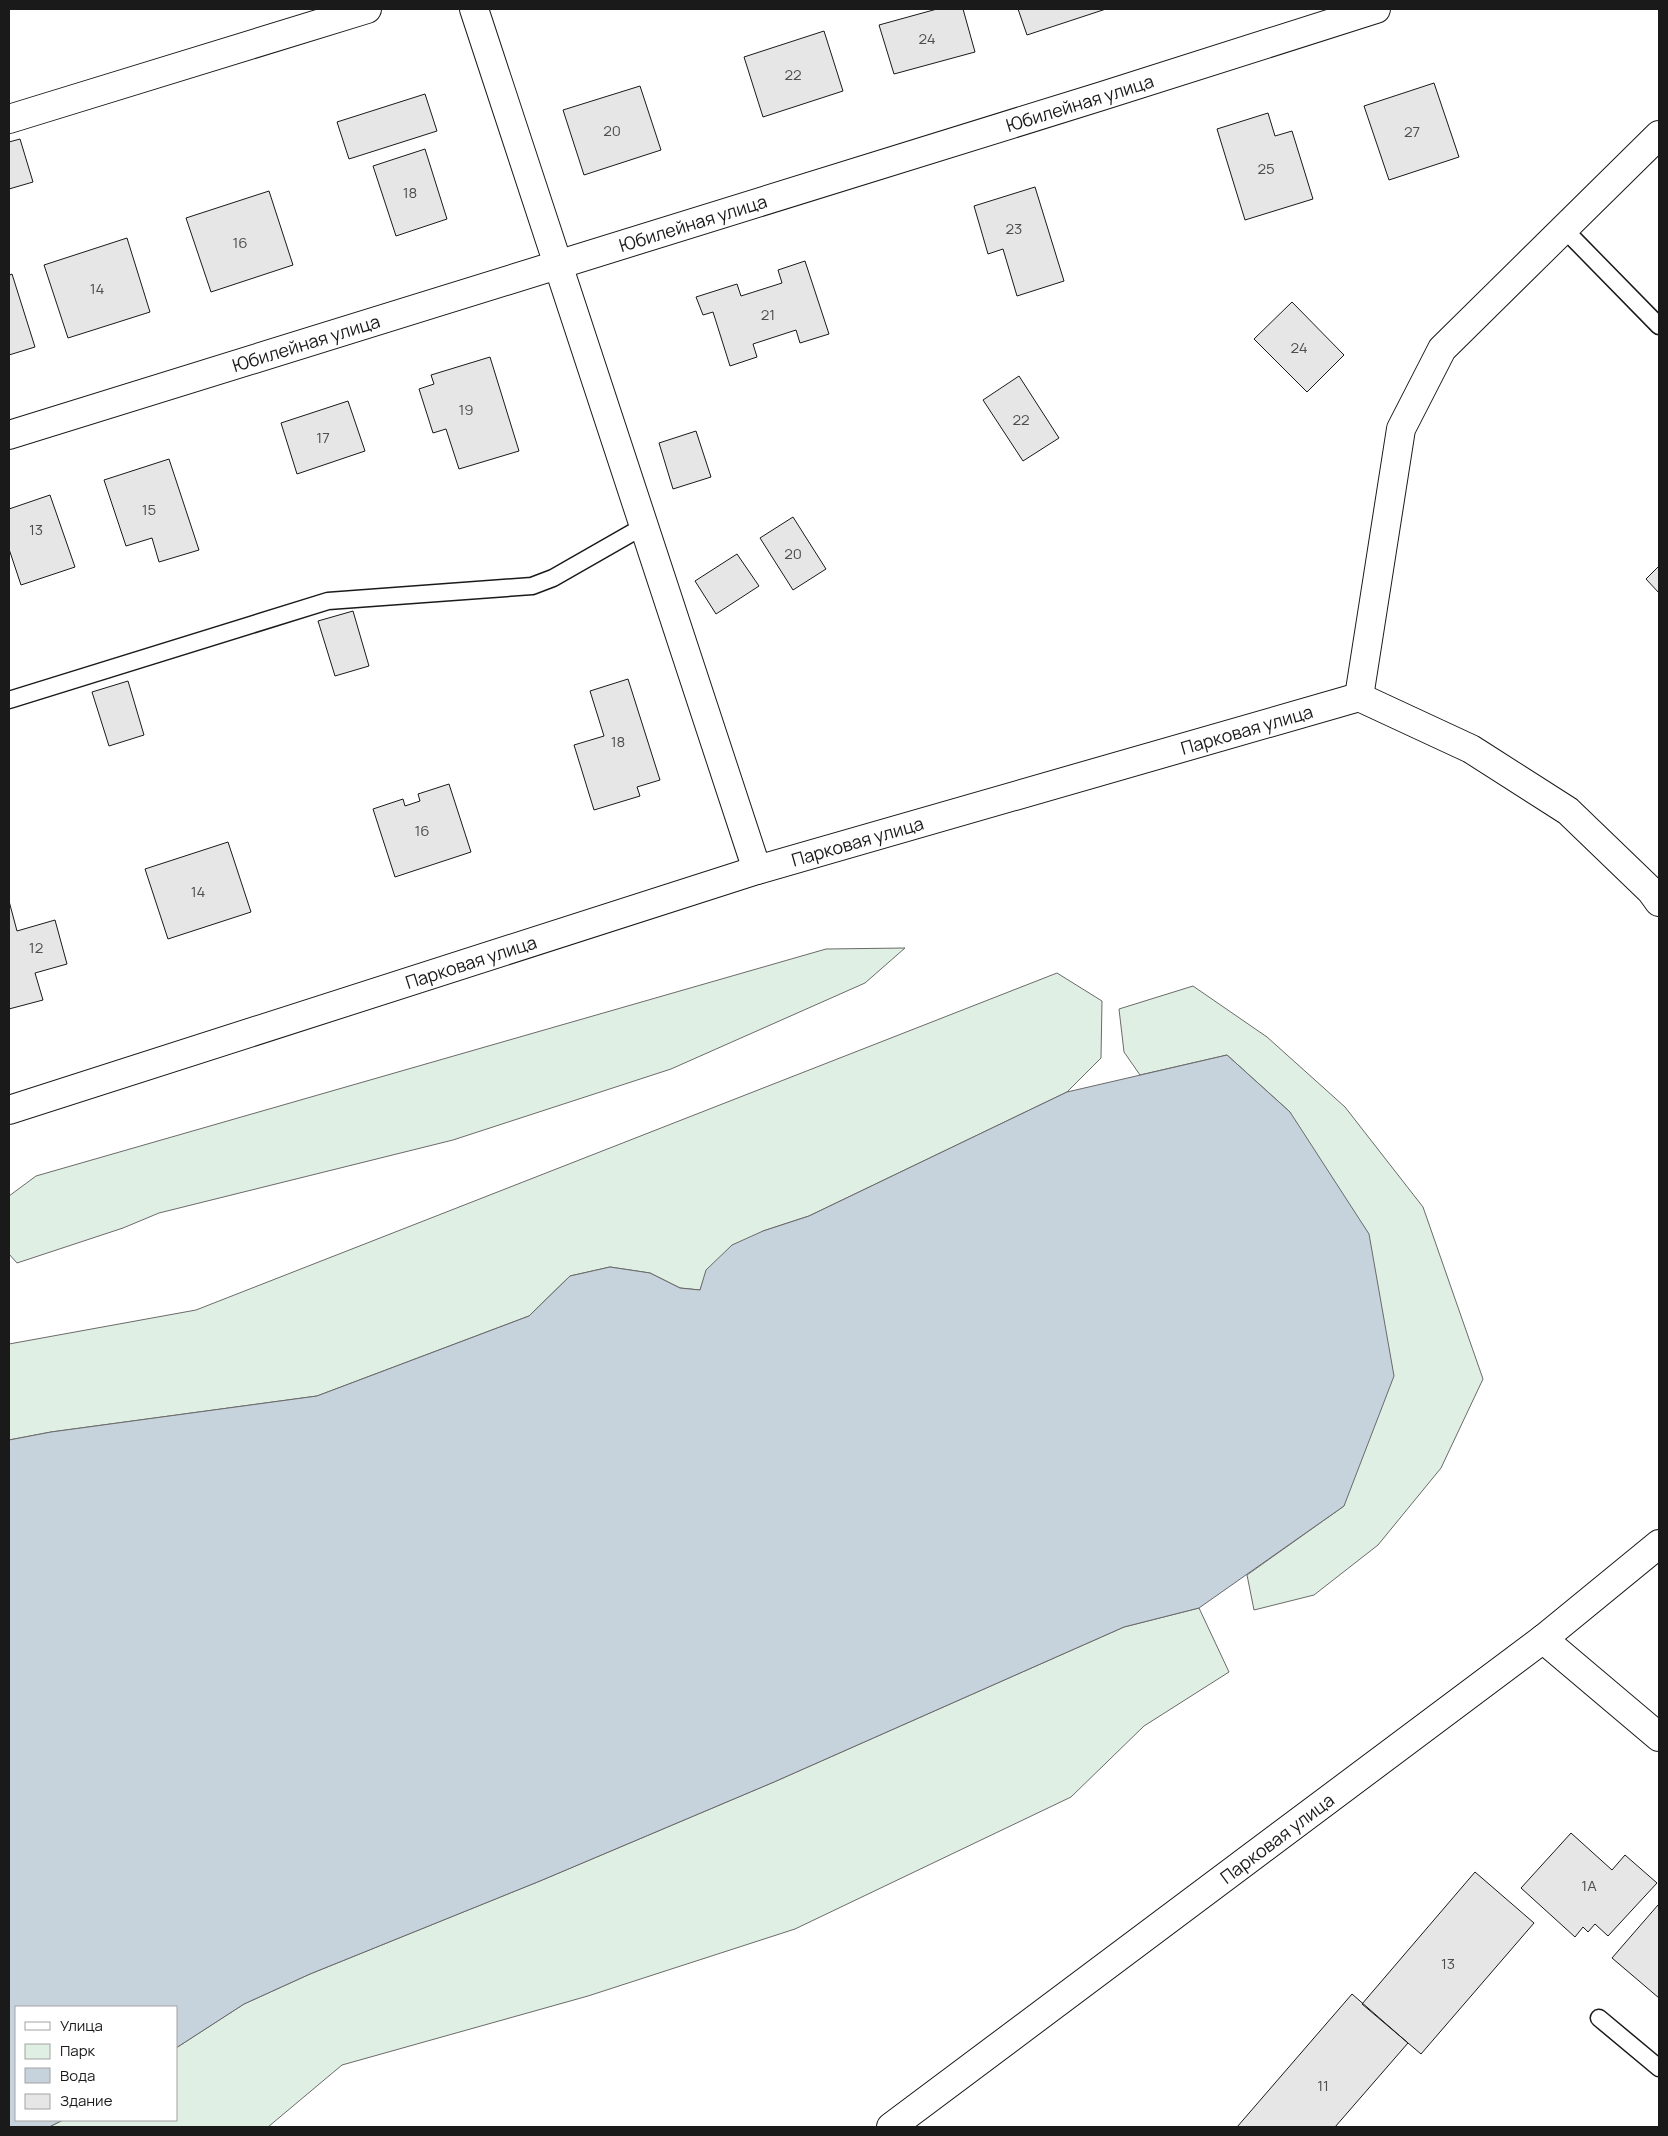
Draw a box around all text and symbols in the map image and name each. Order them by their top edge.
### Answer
house number: 24 [918,28,936,49]
house number: 22 [784,64,802,85]
street label: Юбилейная улица [1003,68,1157,137]
house number: 20 [603,120,621,141]
house number: 27 [1404,121,1420,142]
house number: 25 [1257,158,1275,179]
house number: 18 [403,182,417,203]
street label: Юбилейная улица [616,189,770,257]
house number: 23 [1006,218,1022,239]
house number: 16 [232,232,248,253]
house number: 14 [90,278,104,299]
house number: 21 [761,304,775,325]
street label: Юбилейная улица [229,309,383,377]
house number: 24 [1290,337,1308,358]
house number: 19 [458,399,474,420]
house number: 22 [1012,409,1030,430]
house number: 17 [316,427,330,448]
house number: 15 [142,499,156,520]
house number: 13 [29,519,43,540]
house number: 20 [784,543,802,564]
street label: Парковая улица [1178,699,1316,760]
house number: 18 [611,731,625,752]
street label: Парковая улица [788,811,926,872]
house number: 16 [414,820,430,841]
house number: 14 [191,881,205,902]
street label: Парковая улица [402,930,540,994]
house number: 12 [29,937,43,958]
street label: Парковая улица [1215,1788,1339,1889]
house number: 1А [1581,1875,1597,1896]
house number: 13 [1441,1953,1455,1974]
legend [15,2006,178,2121]
text: Улица [60,2015,103,2036]
text: Парк [60,2040,96,2061]
text: Вода [60,2065,95,2086]
house number: 11 [1317,2075,1329,2096]
text: Здание [60,2090,113,2111]

